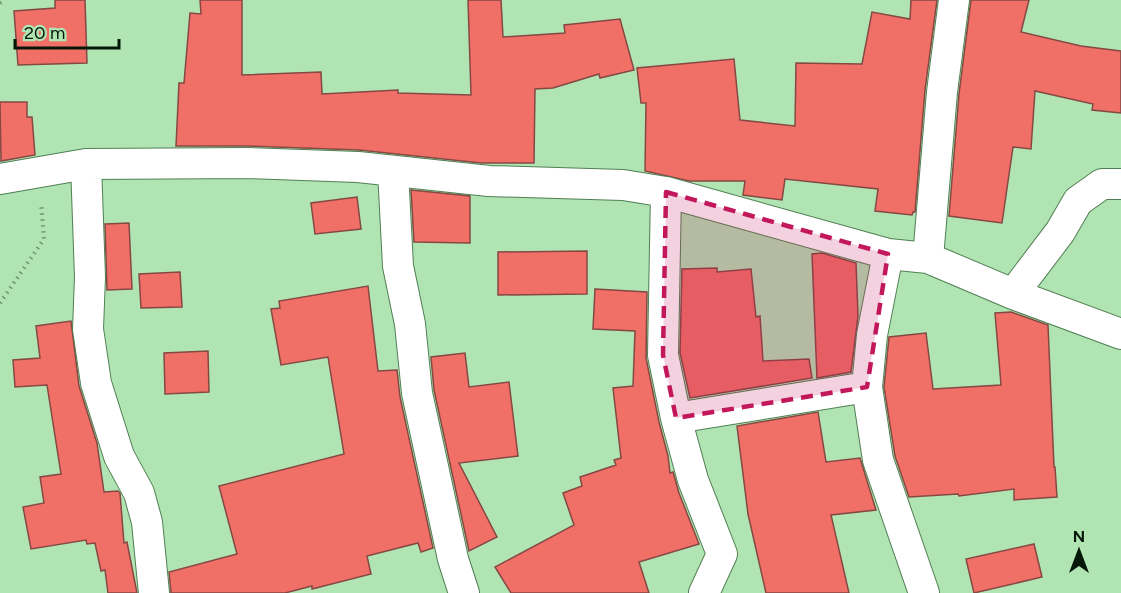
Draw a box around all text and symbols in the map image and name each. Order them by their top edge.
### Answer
scale bar [15,12,118,50]
text: 20 m [24,22,65,44]
north arrow [1049,521,1109,581]
text: N [1073,527,1085,546]

